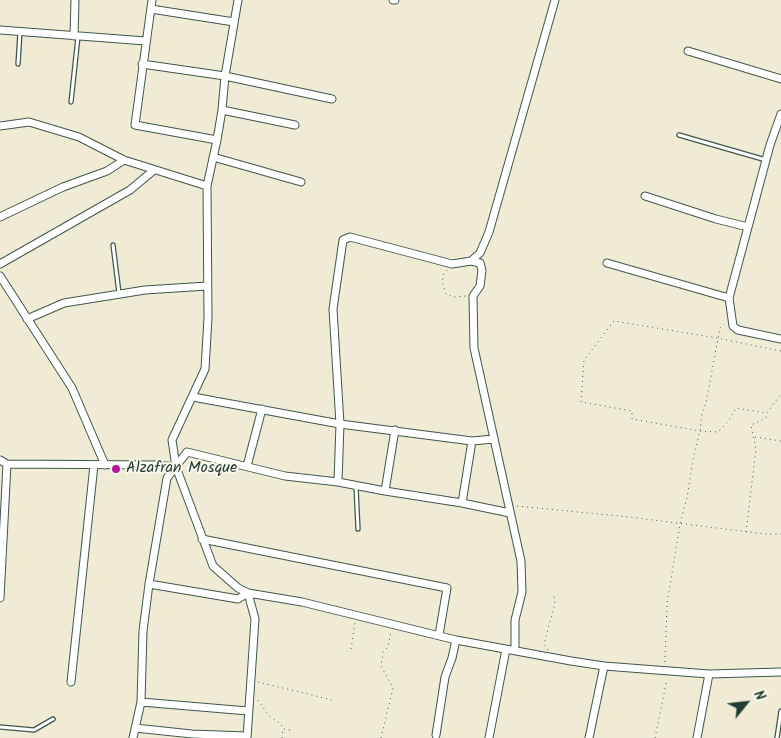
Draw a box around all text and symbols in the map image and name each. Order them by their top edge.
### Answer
place label: Alzafran Mosque [126,459,237,479]
marker: Alzafran Mosque [110,463,122,475]
north arrow [721,678,771,728]
text: N [747,687,771,705]

